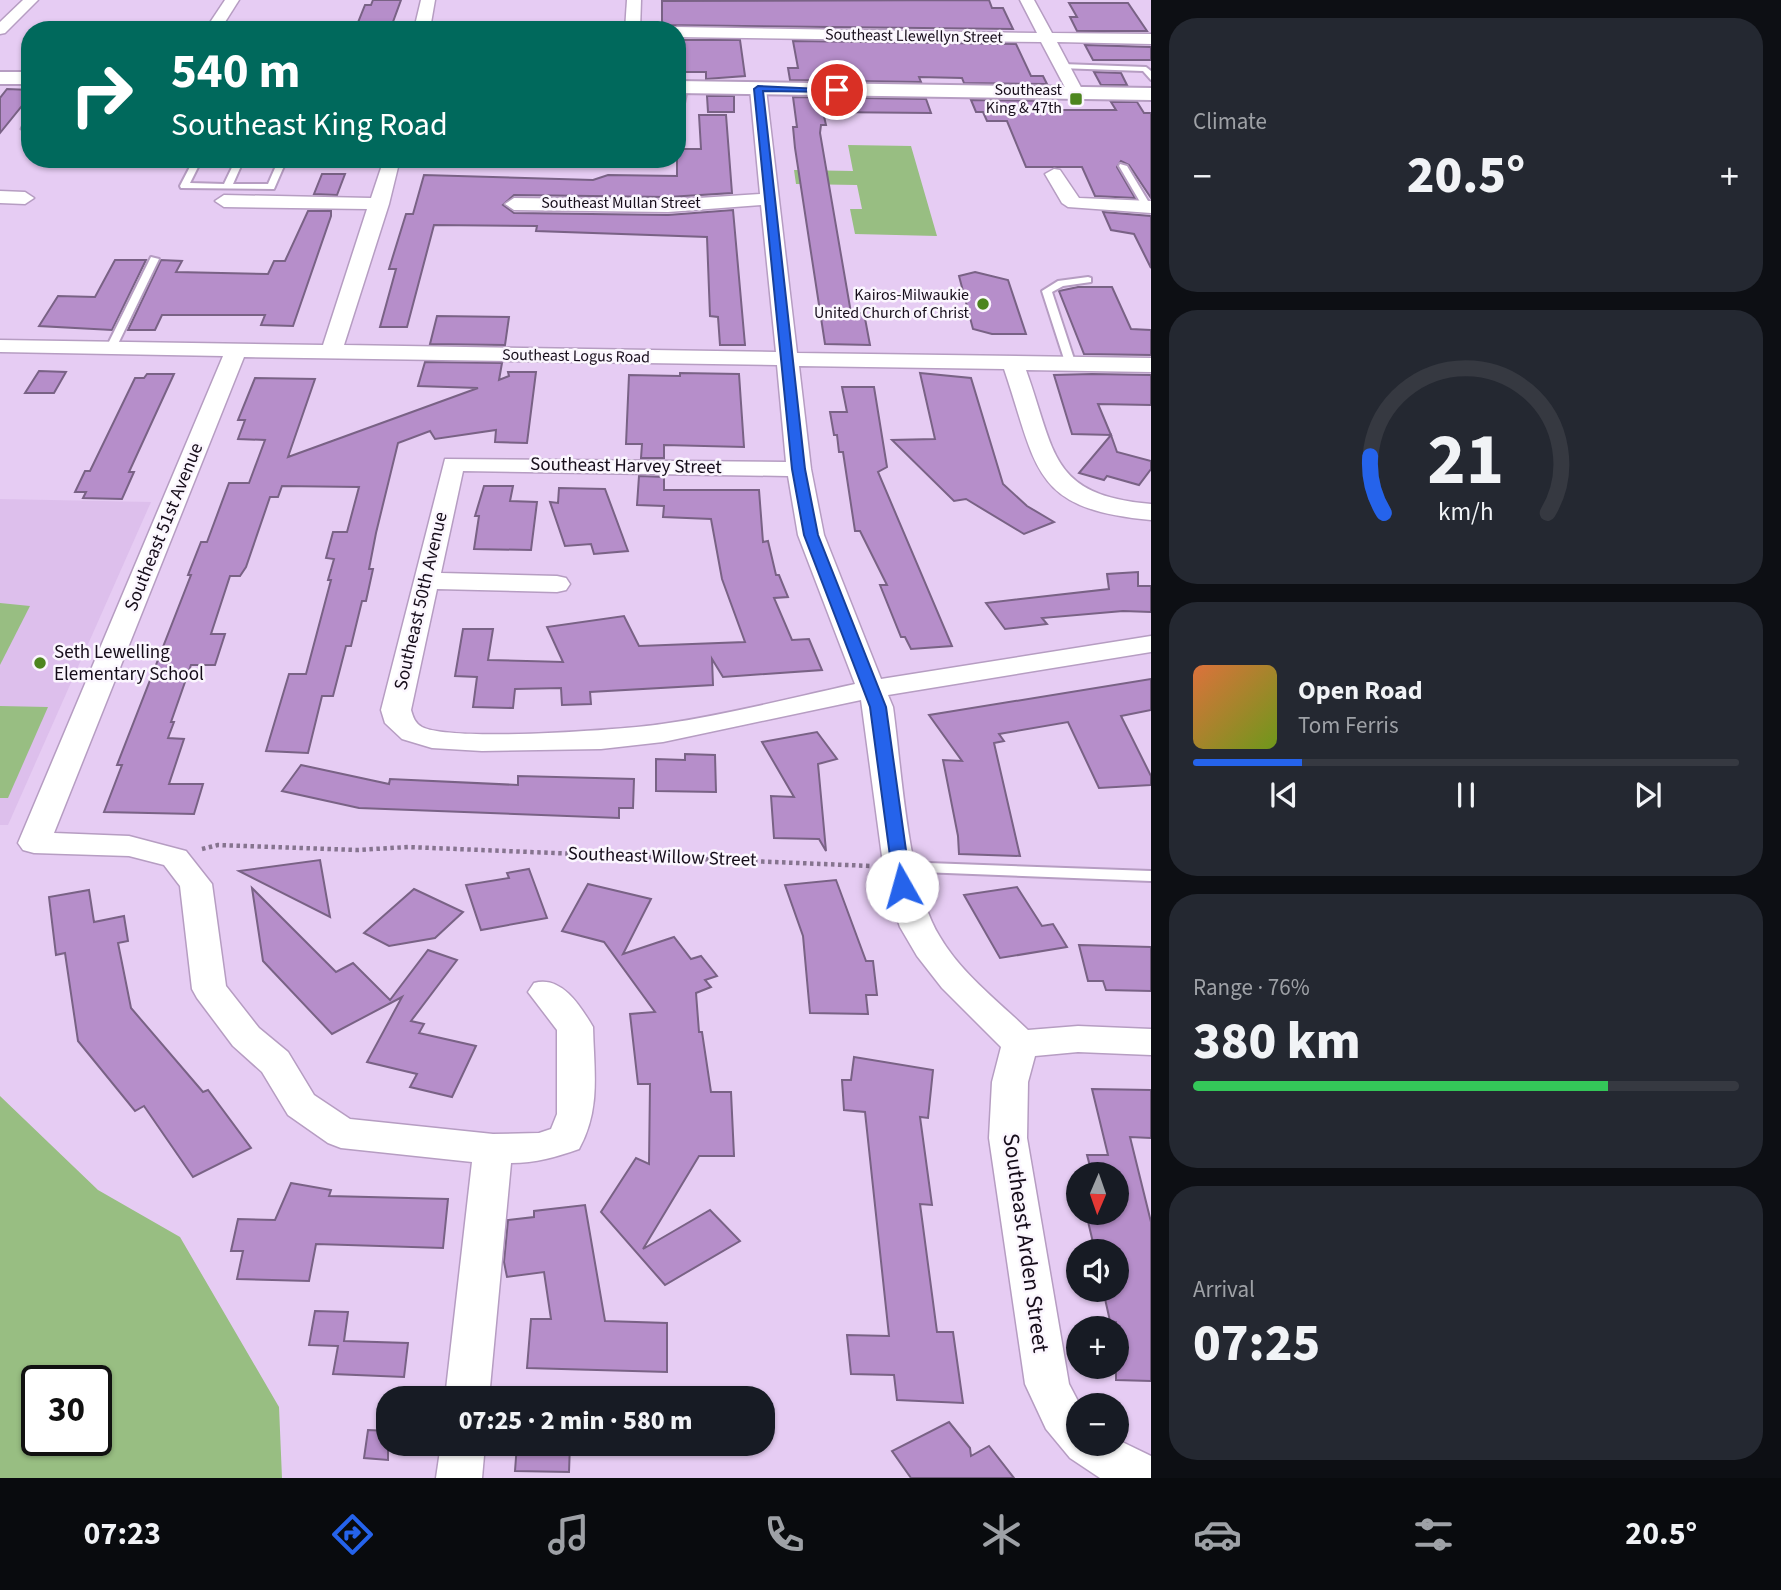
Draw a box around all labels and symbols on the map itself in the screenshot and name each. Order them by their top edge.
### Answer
street label: Southeast Llewellyn Street [825,23,1004,49]
pin [807,60,867,120]
place label: Southeast King & 47th [986,79,1063,119]
marker: Southeast King & 47th [1068,91,1084,107]
street label: Southeast Mullan Street [541,192,701,214]
place label: Kairos-Milwaukie United Church of Christ [814,284,970,324]
marker: Kairos-Milwaukie United Church of Christ [975,296,991,312]
street label: Southeast Logus Road [502,344,650,368]
street label: Southeast 51st Avenue [118,439,210,615]
street label: Southeast Harvey Street [530,451,723,481]
street label: Southeast 50th Avenue [387,509,455,693]
place label: Seth Lewelling Elementary School [54,639,204,688]
marker: Seth Lewelling Elementary School [32,655,48,671]
street label: Southeast Willow Street [567,840,757,874]
position arrow [865,849,939,923]
street label: Southeast Arden Street [994,1131,1058,1355]
north arrow [1066,1162,1129,1225]
speed limit sign: 30 [21,1365,112,1456]

